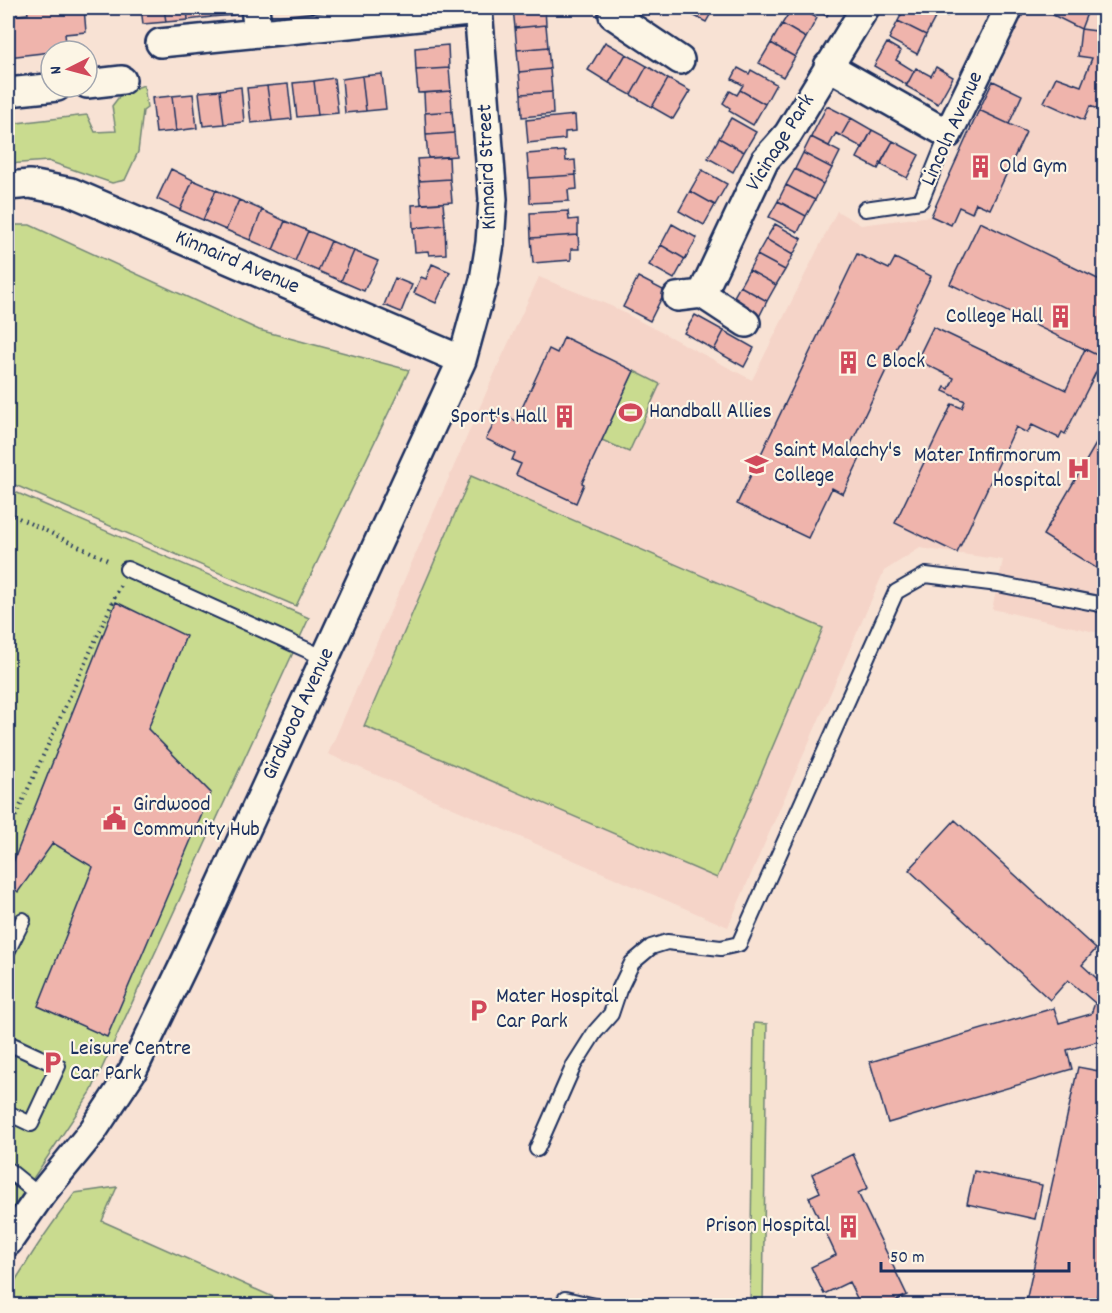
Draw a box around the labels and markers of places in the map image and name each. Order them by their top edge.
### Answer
place label: Old Gym [999,152,1067,183]
building icon: Old Gym [968,154,994,180]
place label: College Hall [946,302,1043,333]
building icon: College Hall [1048,304,1074,330]
place label: C Block [866,347,925,378]
building icon: C Block [835,349,861,375]
place label: Handball Allies [649,397,772,428]
sports icon: Handball Allies [618,399,644,425]
place label: Sport's Hall [450,402,547,433]
building icon: Sport's Hall [552,404,578,430]
place label: Saint Malachy's College [774,436,902,492]
place label: Mater Infirmorum Hospital [914,441,1061,497]
school or university icon: Saint Malachy's College [743,451,769,477]
hospital icon: Mater Infirmorum Hospital [1066,456,1092,482]
place label: Girdwood Community Hub [133,790,260,846]
public building icon: Girdwood Community Hub [102,805,128,831]
place label: Mater Hospital Car Park [496,982,618,1038]
parking icon: Mater Hospital Car Park [465,997,491,1023]
place label: Leisure Centre Car Park [70,1034,191,1090]
parking icon: Leisure Centre Car Park [39,1049,65,1075]
place label: Prison Hospital [705,1211,830,1242]
building icon: Prison Hospital [835,1213,861,1239]

